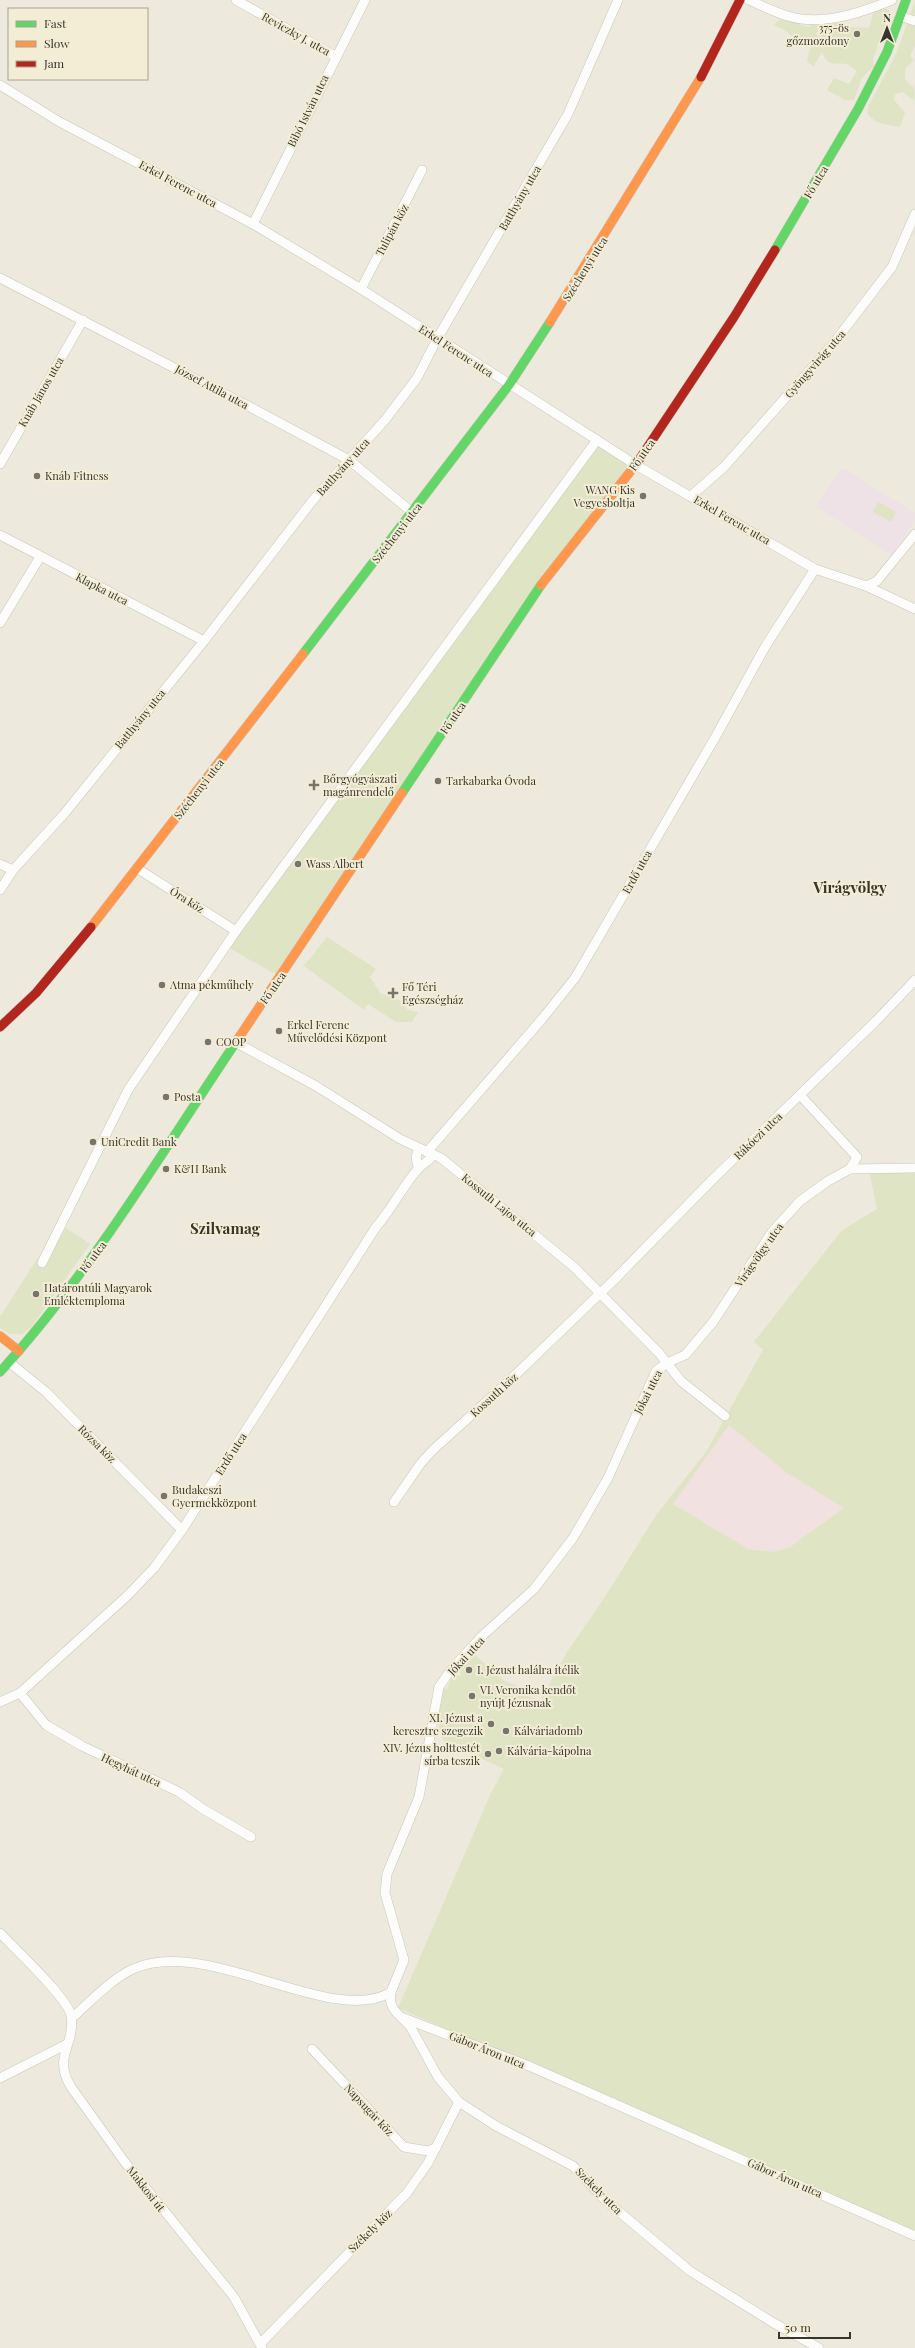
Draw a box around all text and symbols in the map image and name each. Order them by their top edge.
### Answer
legend [8,8,148,80]
north arrow [867,8,907,48]
street label: Reviczky J. utca [259,9,334,59]
text: N [883,10,891,25]
text: Fast [44,15,67,31]
place label: 375-ös gőzmozdony [787,20,849,48]
marker: 375-ös gőzmozdony [852,29,862,39]
text: Slow [44,35,70,51]
text: Jam [43,55,65,71]
street label: Bibó István utca [284,72,332,149]
street label: Erkel Ferenc utca [137,157,220,211]
street label: Batthyány utca [495,162,544,233]
street label: Fő utca [800,162,832,201]
street label: Tulipán köz [372,201,411,258]
street label: Széchenyi utca [559,233,611,304]
street label: Erkel Ferenc utca [416,321,497,381]
street label: Gyöngyvirág utca [781,326,849,401]
street label: Knáb János utca [14,354,67,429]
street label: József Attila utca [172,360,252,412]
street label: Batthyány utca [313,434,373,499]
street label: Fő utca [625,435,659,474]
place label: Knáb Fitness [45,468,109,483]
marker: Knáb Fitness [32,471,42,481]
place label: WANG Kis Vegyesboltja [573,482,636,510]
marker: WANG Kis Vegyesboltja [638,491,648,501]
street label: Erkel Ferenc utca [691,492,774,548]
street label: Széchenyi utca [368,499,425,566]
street label: Klapka utca [73,569,132,608]
street label: Batthyány utca [111,685,169,752]
street label: Fő utca [436,698,469,737]
street label: Széchenyi utca [170,755,227,822]
place label: Bőrgyógyászati magánrendelő [323,771,397,799]
place label: Tarkabarka Óvoda [446,773,536,788]
marker: Tarkabarka Óvoda [433,776,443,786]
marker: Bőrgyógyászati magánrendelő [308,779,320,791]
street label: Erdő utca [618,847,655,896]
place label: Wass Albert [305,856,364,871]
marker: Wass Albert [293,859,303,869]
district label: Virágvölgy [812,877,887,897]
street label: Óra köz [167,883,207,916]
street label: Fő utca [256,968,289,1007]
place label: Atma pékműhely [169,977,254,992]
place label: Fő Téri Egészségház [402,979,464,1007]
marker: Atma pékműhely [157,980,167,990]
marker: Fő Téri Egészségház [387,987,399,999]
place label: Erkel Ferenc Művelődési Központ [287,1017,387,1045]
marker: Erkel Ferenc Művelődési Központ [274,1026,284,1036]
place label: COOP [216,1034,247,1049]
marker: COOP [203,1037,213,1047]
place label: Posta [174,1089,201,1104]
marker: Posta [161,1092,171,1102]
street label: Rákóczi utca [730,1108,786,1163]
place label: UniCredit Bank [101,1134,177,1149]
marker: UniCredit Bank [88,1137,98,1147]
place label: K&H Bank [174,1161,226,1176]
marker: K&H Bank [161,1164,171,1174]
street label: Kossuth Lajos utca [459,1170,540,1240]
district label: Szilvamag [190,1218,261,1238]
street label: Virágvölgy utca [730,1219,787,1291]
street label: Fő utca [76,1237,110,1276]
place label: Határontúli Magyarok Emléktemploma [44,1280,152,1308]
marker: Határontúli Magyarok Emléktemploma [31,1289,41,1299]
street label: Jókai utca [630,1367,665,1417]
street label: Kossuth köz [467,1369,521,1420]
street label: Rózsa köz [75,1421,120,1466]
street label: Erdő utca [211,1429,250,1478]
place label: Budakeszi Gyermekközpont [172,1482,257,1510]
marker: Budakeszi Gyermekközpont [159,1491,169,1501]
street label: Jókai utca [443,1633,488,1679]
place label: I. Jézust halálra ítélik [477,1662,580,1677]
marker: I. Jézust halálra ítélik [464,1665,474,1675]
place label: VI. Veronika kendőt nyújt Jézusnak [479,1682,576,1710]
marker: VI. Veronika kendőt nyújt Jézusnak [467,1691,477,1701]
place label: XI. Jézust a keresztre szegezik [393,1710,484,1738]
marker: XI. Jézust a keresztre szegezik [486,1719,496,1729]
place label: Kálváriadomb [514,1723,583,1738]
marker: Kálváriadomb [501,1726,511,1736]
place label: XIV. Jézus holttestét sírba teszik [383,1740,480,1768]
place label: Kálvária-kápolna [507,1743,592,1758]
marker: Kálvária-kápolna [494,1746,504,1756]
street label: Hegyhát utca [99,1749,164,1790]
marker: XIV. Jézus holttestét sírba teszik [483,1749,493,1759]
street label: Gábor Áron utca [447,2028,528,2072]
street label: Napsugár köz [341,2080,397,2139]
street label: Gábor Áron utca [745,2154,825,2201]
street label: Makkosi út [124,2163,169,2215]
street label: Székely utca [573,2164,626,2218]
street label: Székely köz [344,2206,395,2255]
scale bar [779,2314,850,2340]
text: 50 m [785,2319,811,2335]

